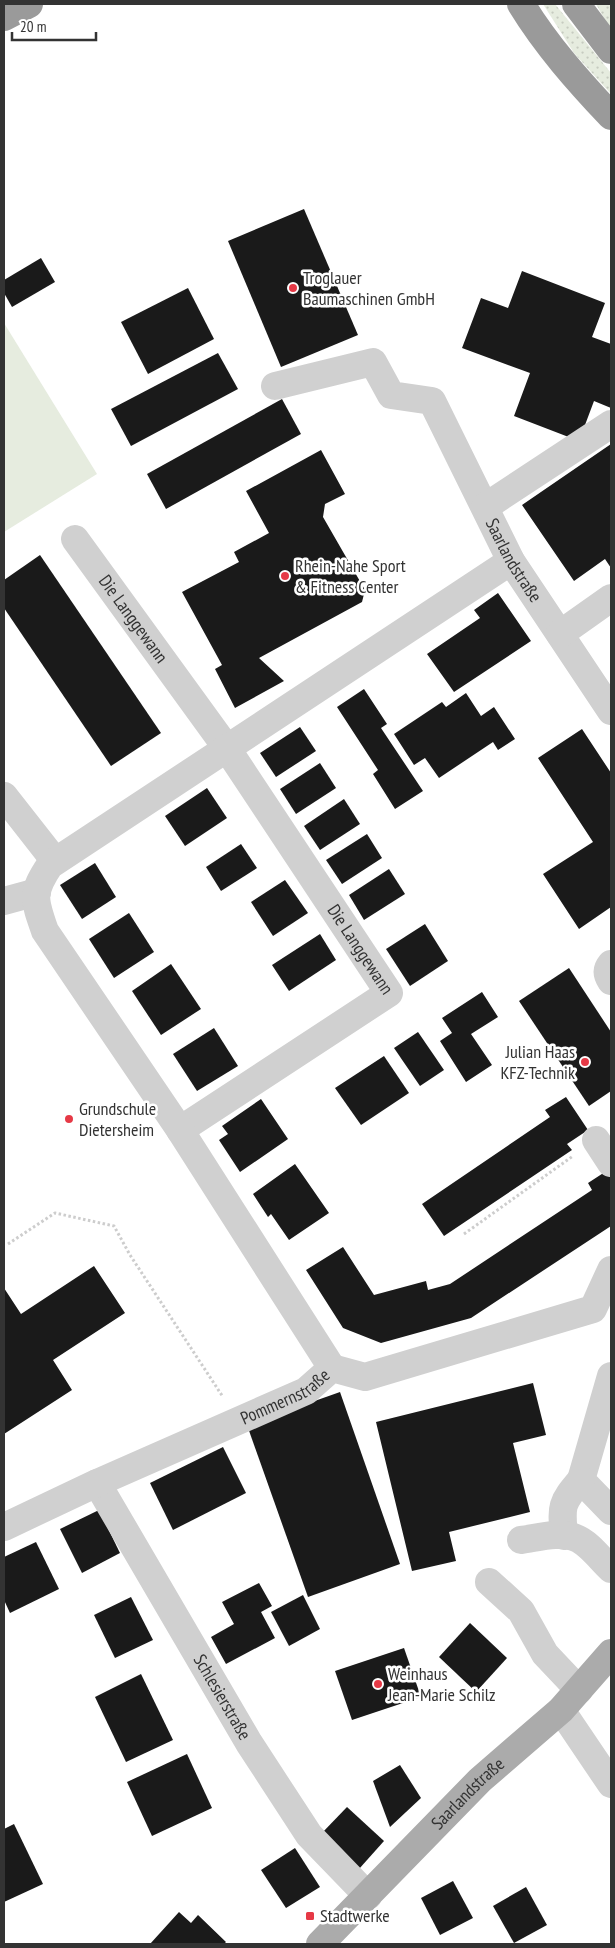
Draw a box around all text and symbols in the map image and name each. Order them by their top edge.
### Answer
scale bar [12,10,96,42]
text: 20 m [20,17,46,36]
place label: Troglauer Baumaschinen GmbH [303,266,435,310]
marker: Troglauer Baumaschinen GmbH [287,282,299,294]
street label: Saarlandstraße [481,514,547,607]
place label: Rhein-Nahe Sport & Fitness Center [295,554,406,598]
street label: Die Langgewann [94,570,173,667]
marker: Rhein-Nahe Sport & Fitness Center [279,570,291,582]
street label: Die Langgewann [322,900,399,999]
place label: Julian Haas KFZ-Technik [500,1040,575,1084]
marker: Julian Haas KFZ-Technik [579,1056,591,1068]
place label: Grundschule Dietersheim [79,1097,156,1141]
marker: Grundschule Dietersheim [63,1113,75,1125]
street label: Pommernstraße [237,1363,334,1429]
street label: Schlesierstraße [189,1650,257,1744]
place label: Weinhaus Jean-Marie Schilz [387,1662,495,1706]
marker: Weinhaus Jean-Marie Schilz [372,1678,384,1690]
street label: Saarlandstraße [426,1752,509,1834]
place label: Stadtwerke [320,1904,390,1927]
marker: Stadtwerke [304,1910,316,1922]

